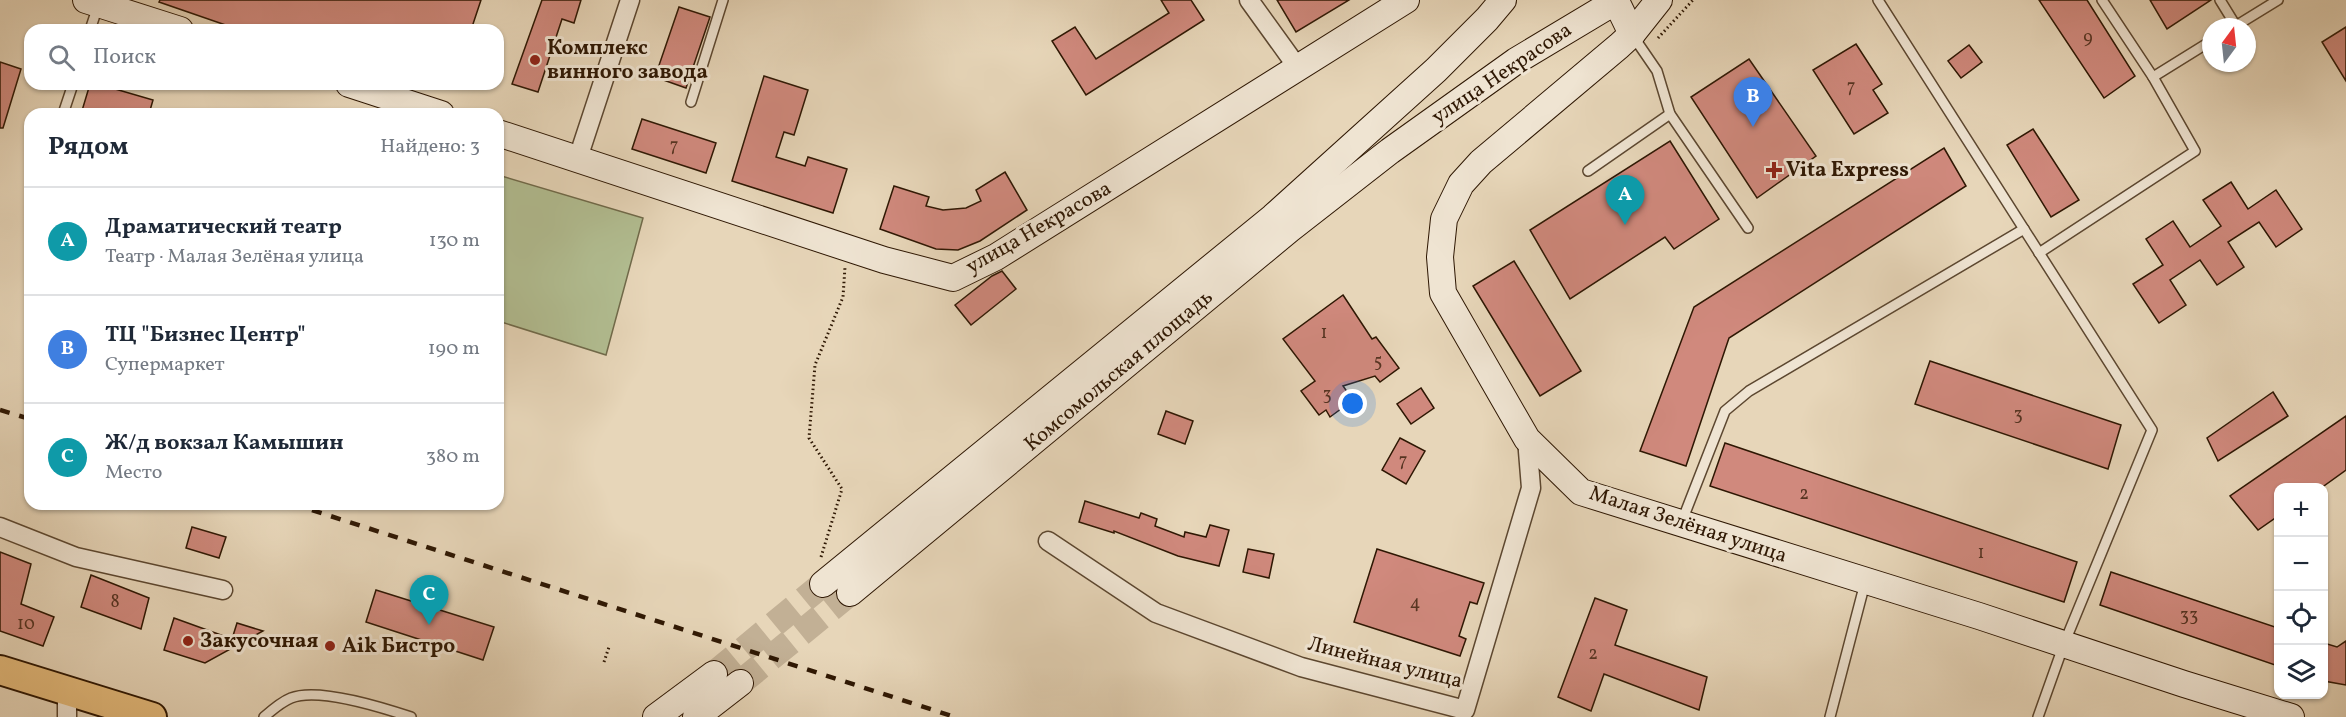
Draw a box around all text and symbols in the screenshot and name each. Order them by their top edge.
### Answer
street label: улица Некрасова [1426,16,1578,132]
north arrow [2202,18,2256,72]
search box [24,24,504,90]
house number: 9 [2083,26,2093,51]
place label: Комплекс винного завода [547,34,708,87]
icon: search [45,41,78,74]
text: Поиск [93,42,156,73]
marker: Комплекс винного завода [528,53,542,67]
house number: 7 [1847,75,1855,100]
pin: B [1734,78,1772,127]
text: Рядом [48,129,128,165]
text: Найдено: 3 [380,133,480,161]
house number: 7 [670,134,678,159]
place label: Vita Express [1786,156,1909,185]
marker: Vita Express [1767,163,1781,177]
street label: улица Некрасова [961,174,1117,282]
pin: A [1606,176,1644,225]
text: Драматический театр [105,212,342,243]
text: A [60,227,75,255]
text: 130 m [429,227,480,255]
text: Театр · Малая Зелёная улица [105,243,364,271]
street label: Комсомольская площадь [1018,283,1220,459]
text: ТЦ "Бизнес Центр" [105,320,306,351]
house number: 1 [1321,321,1327,346]
text: B [61,335,74,363]
text: 190 m [428,335,480,363]
house number: 5 [1374,350,1382,375]
text: Супермаркет [105,351,225,379]
house number: 3 [1322,383,1332,408]
your location [1338,389,1367,418]
house number: 3 [2013,403,2023,428]
text: Ж/д вокзал Камышин [105,428,344,459]
text: C [61,443,74,471]
text: 380 m [426,443,480,471]
house number: 7 [1399,449,1407,474]
text: Место [105,459,162,487]
street label: Малая Зелёная улица [1585,479,1791,571]
house number: 2 [1799,482,1809,507]
map controls [2274,483,2328,699]
button: + [2274,483,2328,537]
button: − [2274,537,2328,591]
house number: 1 [1978,541,1984,566]
pin: C [410,576,448,625]
house number: 8 [110,590,120,615]
house number: 4 [1410,591,1420,616]
button: locate [2274,591,2328,645]
house number: 33 [2180,604,2198,629]
house number: 10 [17,612,35,637]
place label: Закусочная [200,627,319,656]
street label: Линейная улица [1304,630,1466,696]
place label: Aik Бистро [342,632,455,661]
marker: Закусочная [181,634,195,648]
marker: Aik Бистро [323,639,337,653]
house number: 2 [1588,642,1598,667]
button: layers [2274,645,2328,699]

